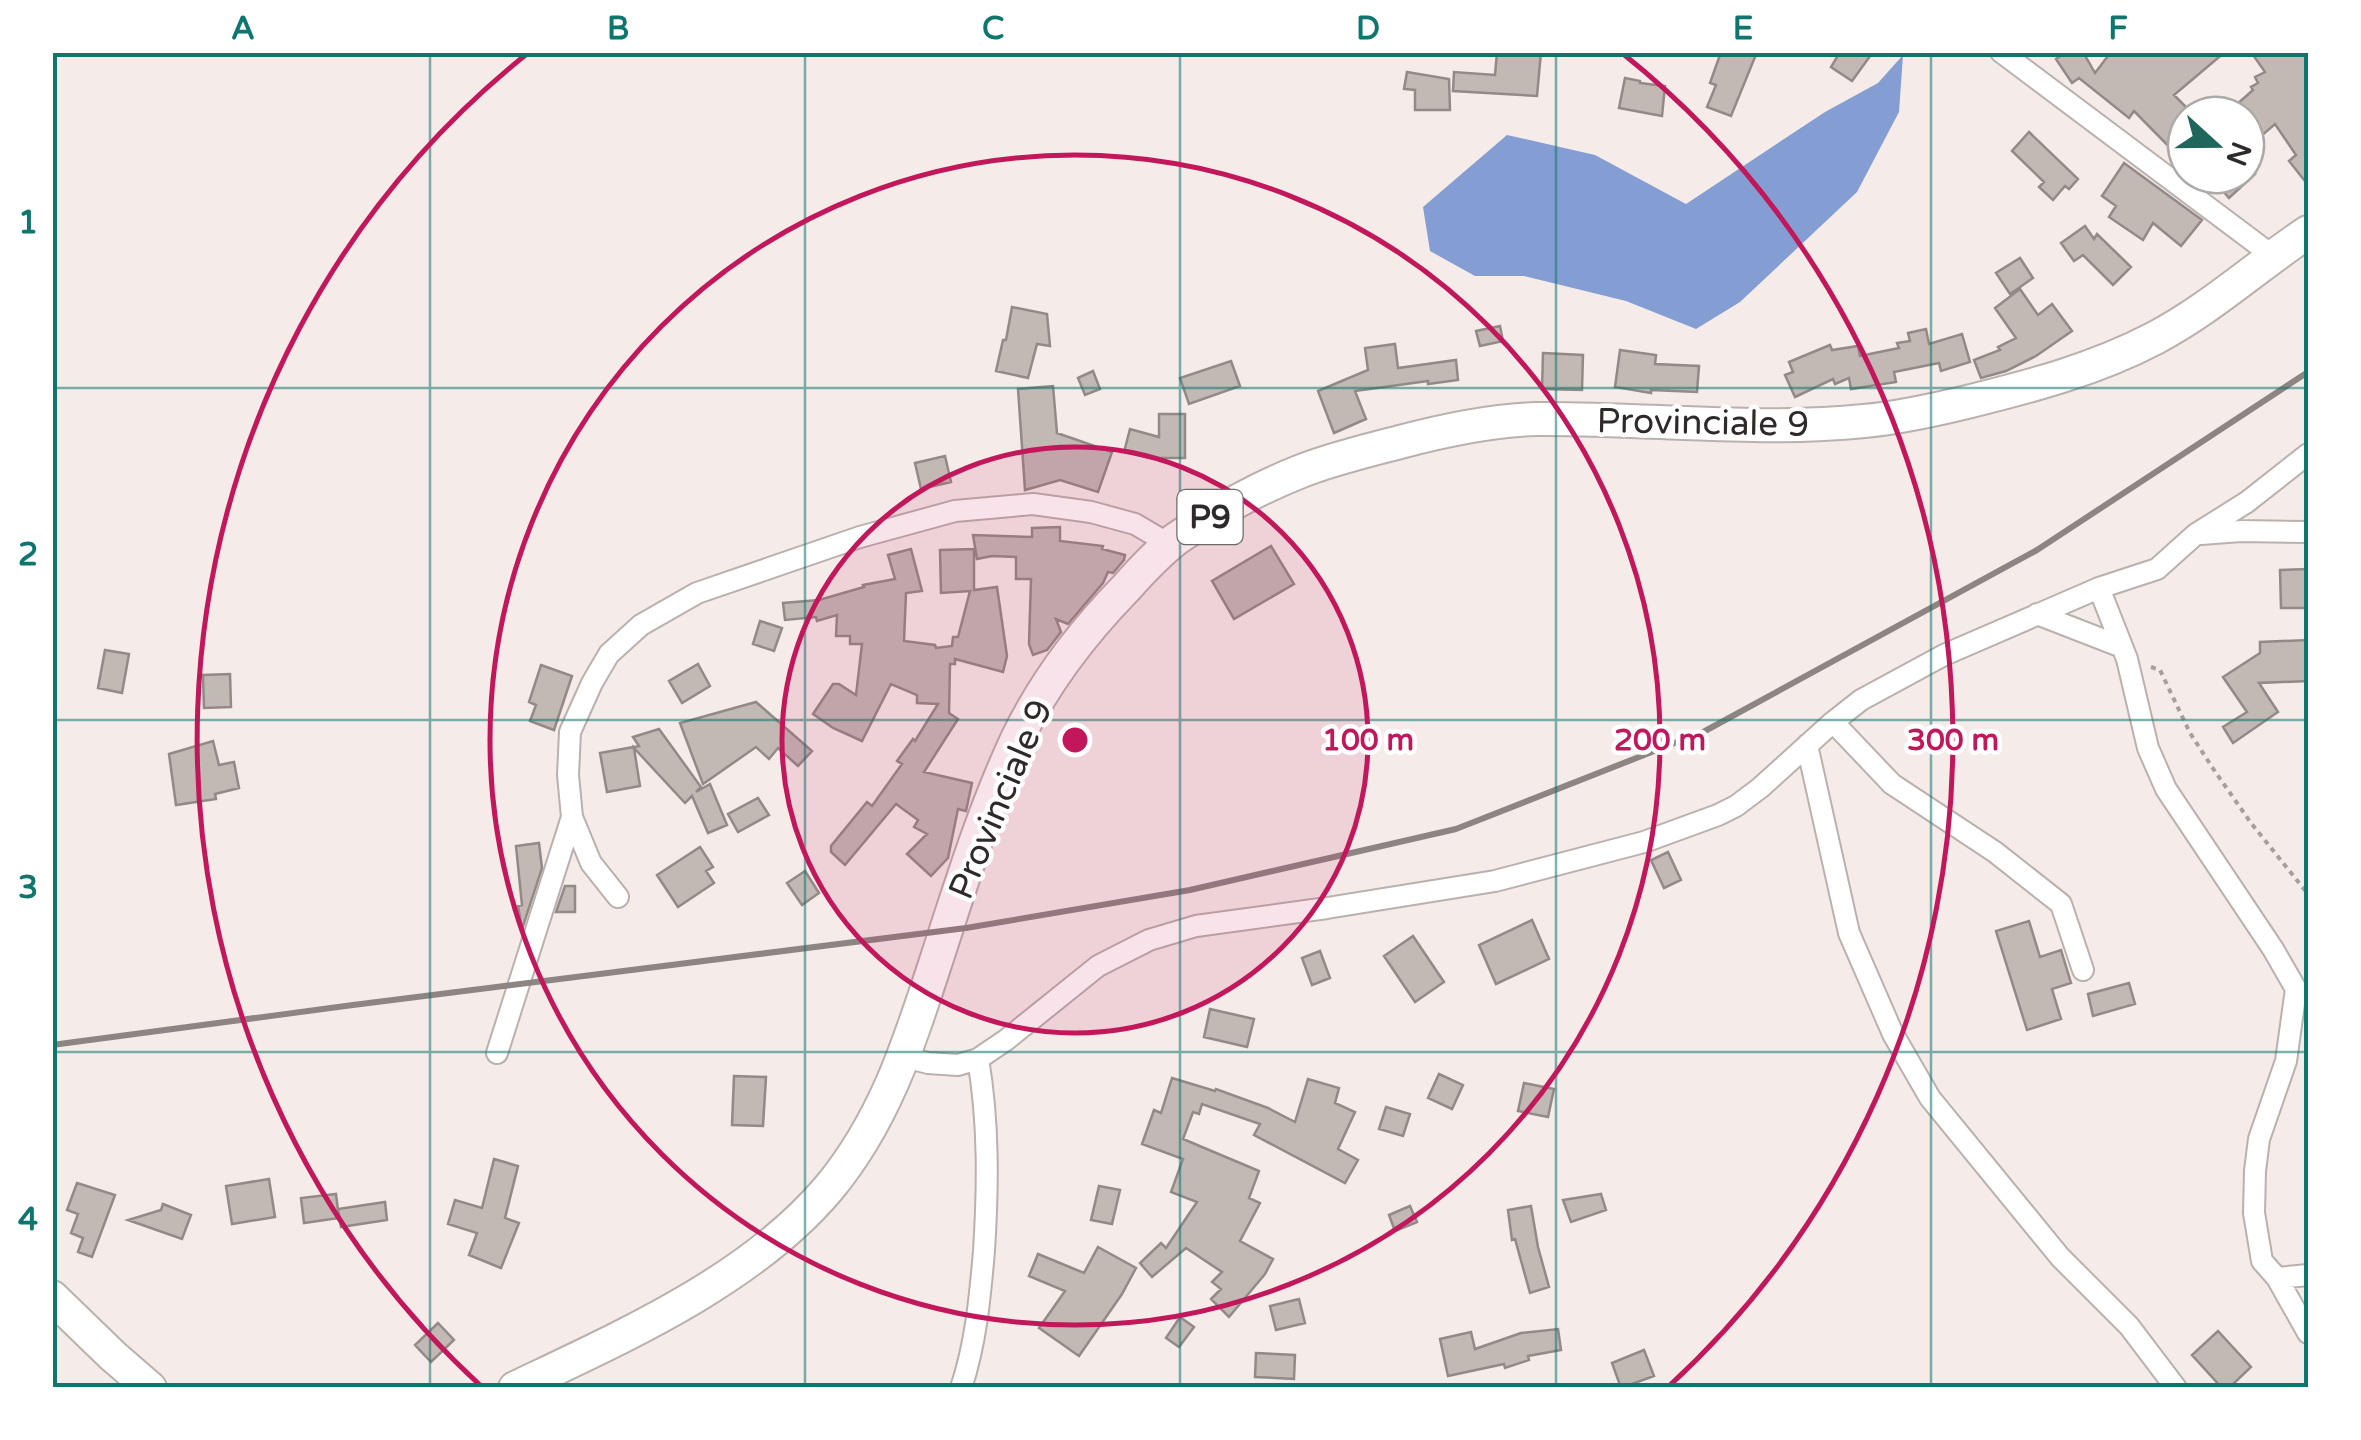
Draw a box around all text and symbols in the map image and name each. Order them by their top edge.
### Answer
text: A [231,10,255,48]
text: B [607,10,629,48]
text: C [982,10,1004,48]
text: D [1356,10,1380,48]
text: E [1733,10,1753,48]
text: F [2108,10,2128,48]
north arrow [2166,95,2266,195]
text: N [2219,137,2258,170]
text: 1 [18,204,38,242]
street label: Provinciale 9 [1596,400,1810,446]
road number: P9 [1178,490,1242,544]
text: 2 [18,536,38,574]
street label: Provinciale 9 [940,693,1062,905]
centre of rings [1057,722,1093,758]
text: 100 m [1322,722,1414,759]
text: 200 m [1614,722,1706,759]
text: 300 m [1907,722,1999,759]
text: 3 [18,869,38,907]
text: 4 [18,1201,38,1239]

